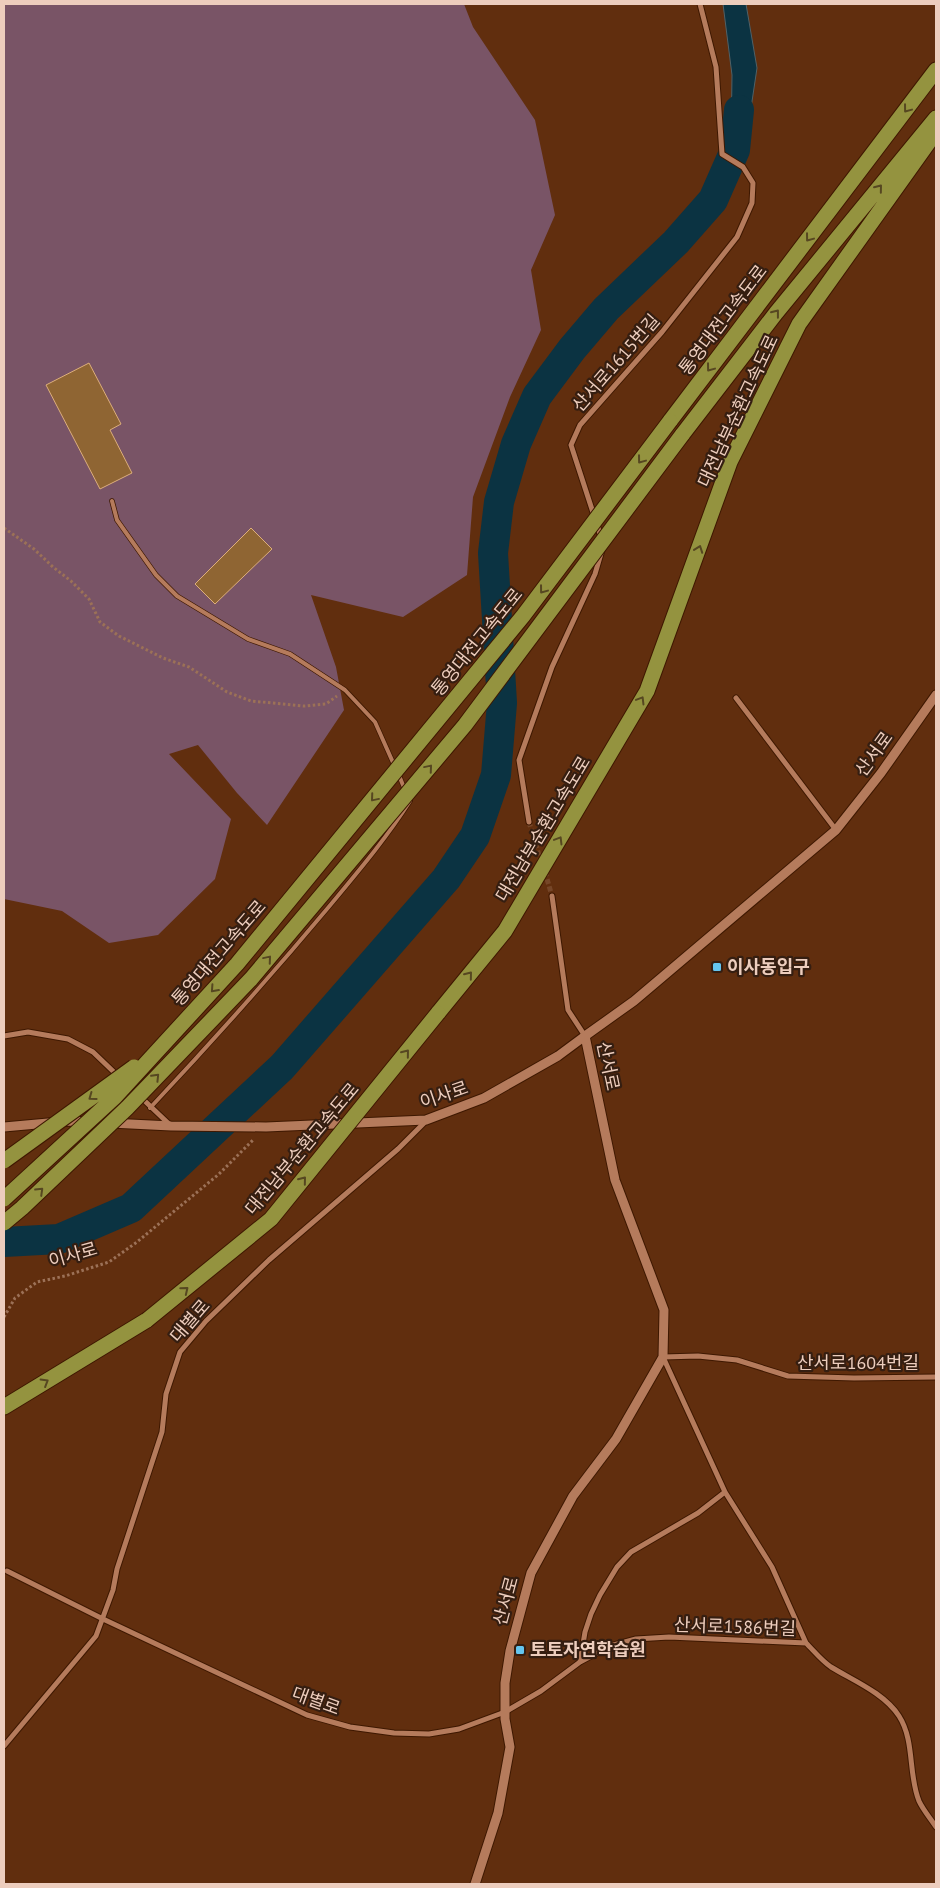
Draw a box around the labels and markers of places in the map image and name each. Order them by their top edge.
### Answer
place label: 이사동입구 [727,955,810,978]
marker: 이사동입구 [711,961,723,973]
place label: 토토자연학습원 [530,1638,646,1661]
marker: 토토자연학습원 [514,1644,526,1656]

